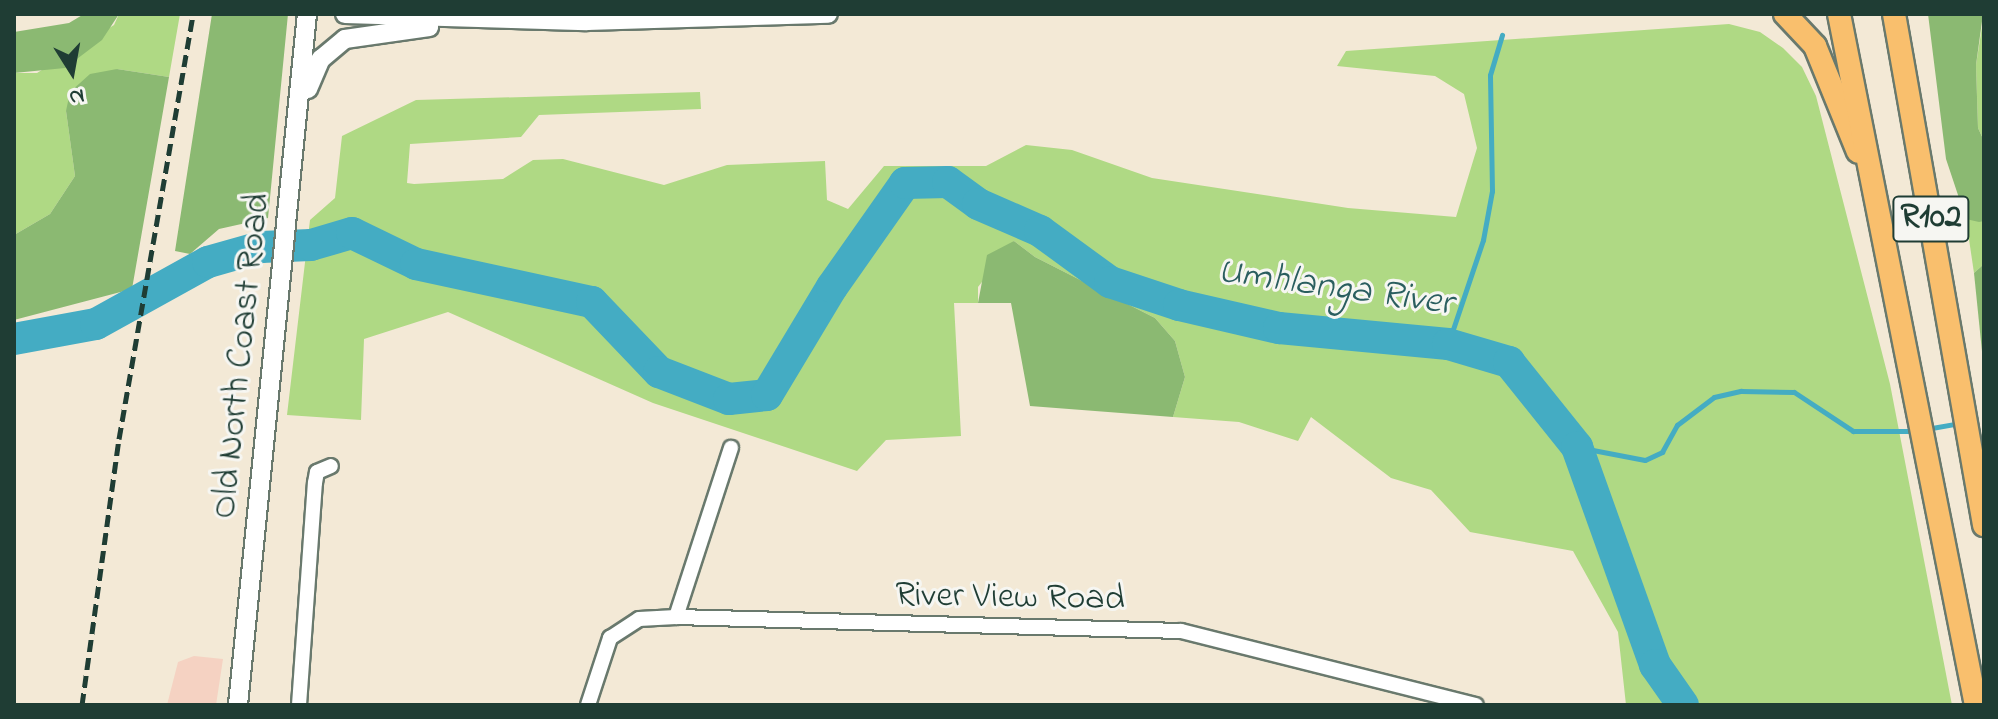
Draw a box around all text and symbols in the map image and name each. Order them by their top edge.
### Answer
north arrow [32,32,112,112]
text: N [66,78,87,113]
road number: R102 [1891,189,1971,249]
street label: Old North Coast Road [203,191,281,521]
water label: Umhlanga River [1215,250,1455,328]
street label: River View Road [895,574,1125,622]

